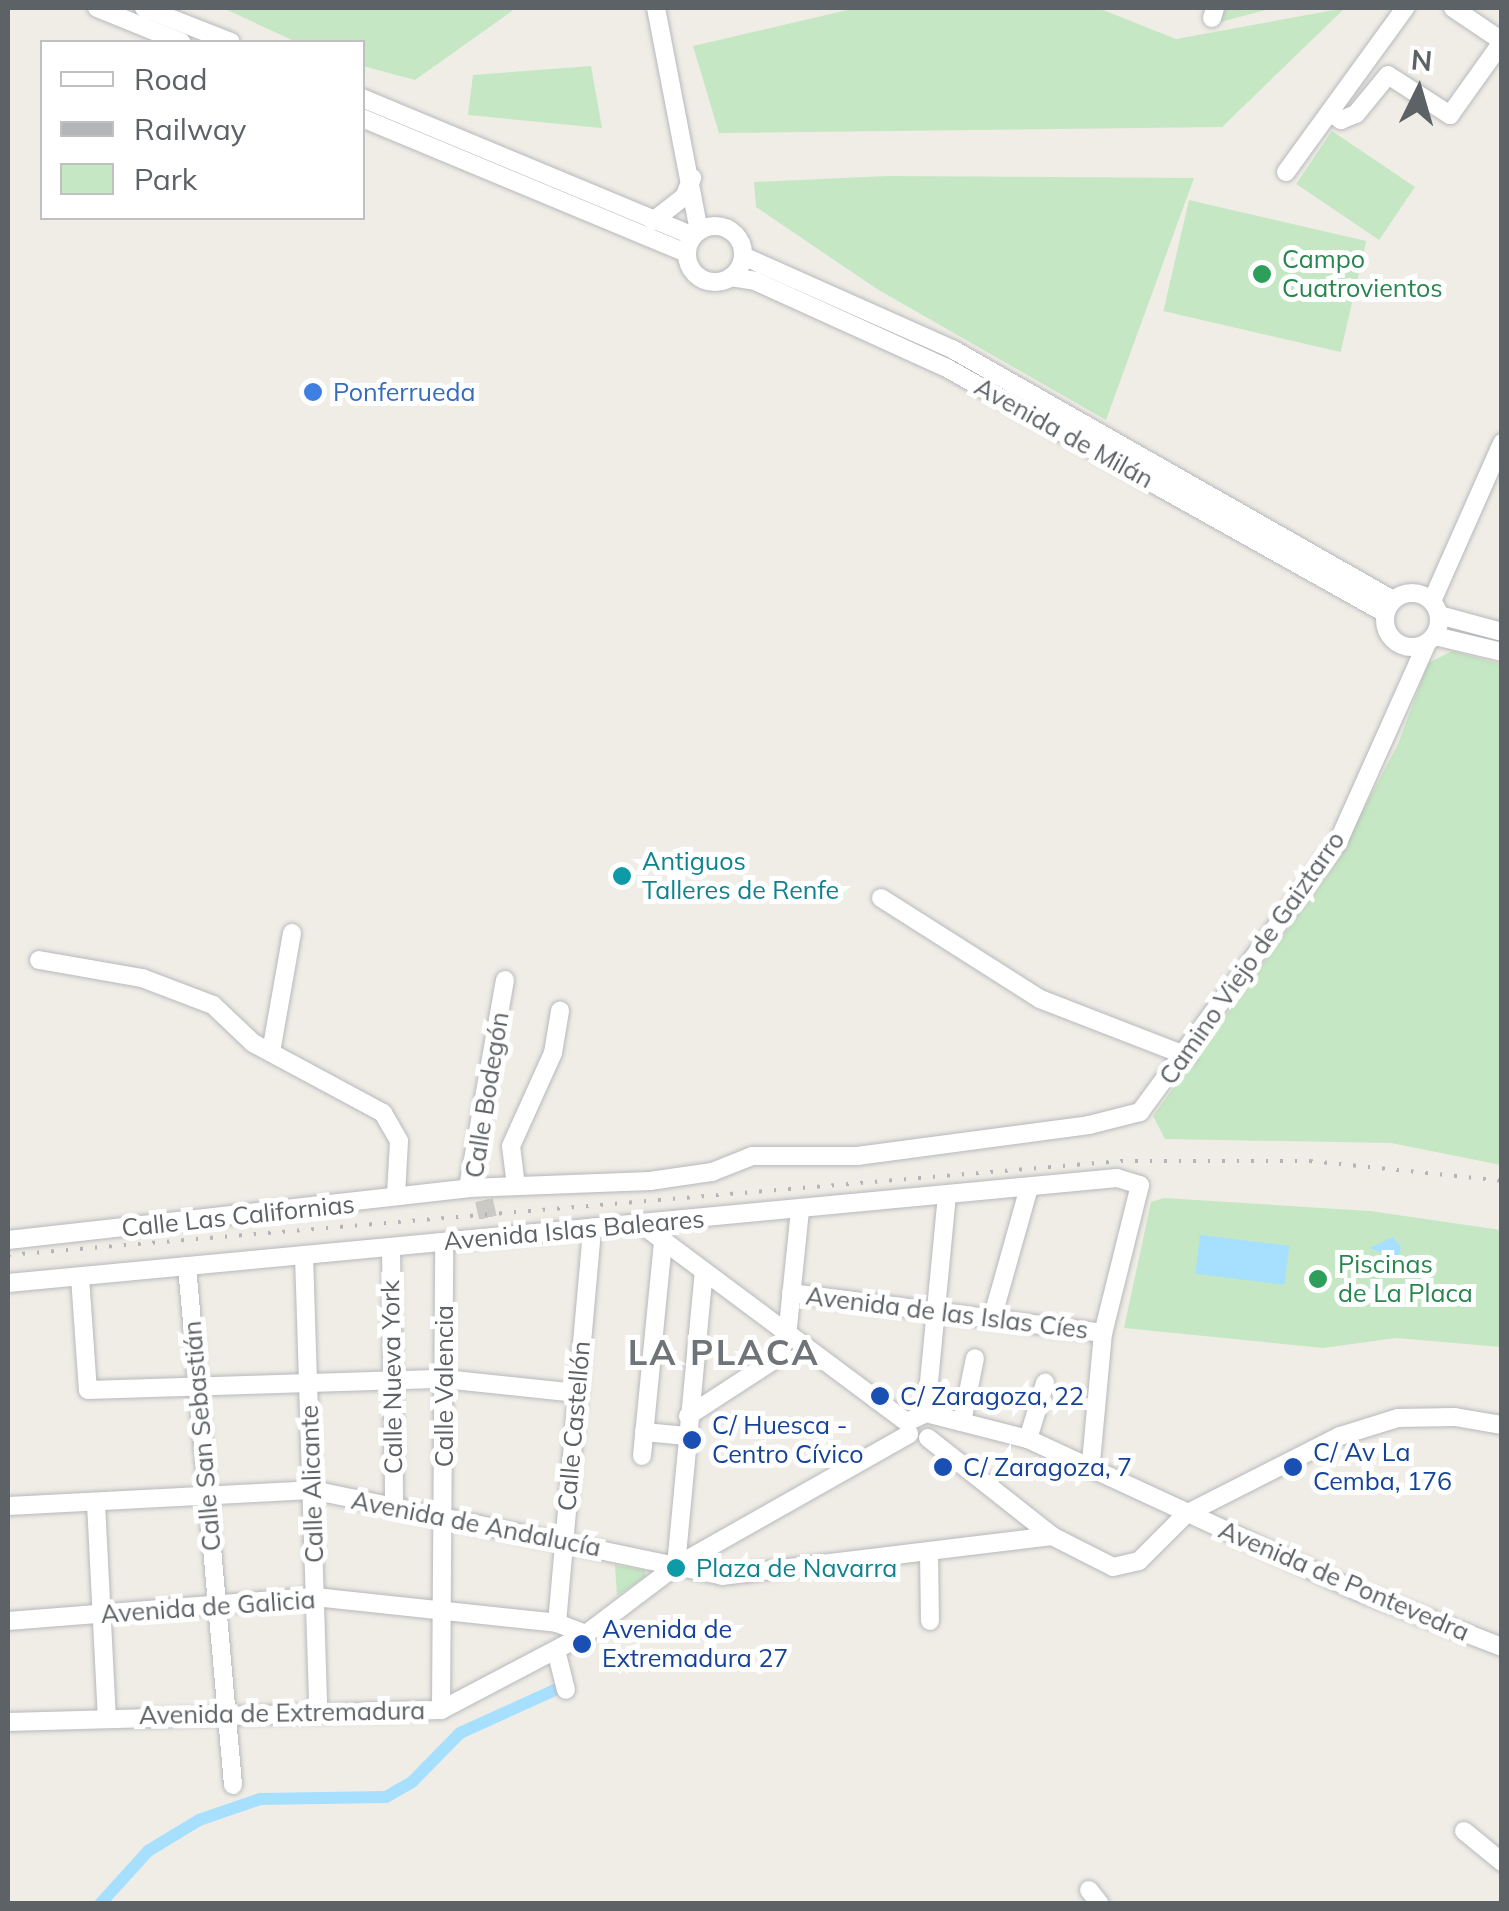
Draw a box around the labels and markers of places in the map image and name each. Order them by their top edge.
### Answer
place label: Campo Cuatrovientos [1282,245,1443,304]
marker: Campo Cuatrovientos [1251,263,1273,285]
place label: Ponferrueda [333,377,476,407]
marker: Ponferrueda [302,381,324,403]
place label: Antiguos Talleres de Renfe [642,847,839,906]
marker: Antiguos Talleres de Renfe [611,865,633,887]
place label: Piscinas de La Placa [1338,1250,1473,1309]
marker: Piscinas de La Placa [1307,1268,1329,1290]
place label: C/ Zaragoza, 22 [900,1381,1084,1411]
marker: C/ Zaragoza, 22 [869,1385,891,1407]
place label: C/ Huesca - Centro Cívico [712,1411,864,1470]
marker: C/ Huesca - Centro Cívico [681,1429,703,1451]
place label: C/ Av La Cemba, 176 [1313,1438,1452,1497]
place label: C/ Zaragoza, 7 [963,1452,1132,1482]
marker: C/ Zaragoza, 7 [932,1456,954,1478]
marker: C/ Av La Cemba, 176 [1282,1456,1304,1478]
place label: Plaza de Navarra [696,1553,897,1583]
marker: Plaza de Navarra [665,1557,687,1579]
place label: Avenida de Extremadura 27 [602,1615,788,1674]
marker: Avenida de Extremadura 27 [571,1633,593,1655]

